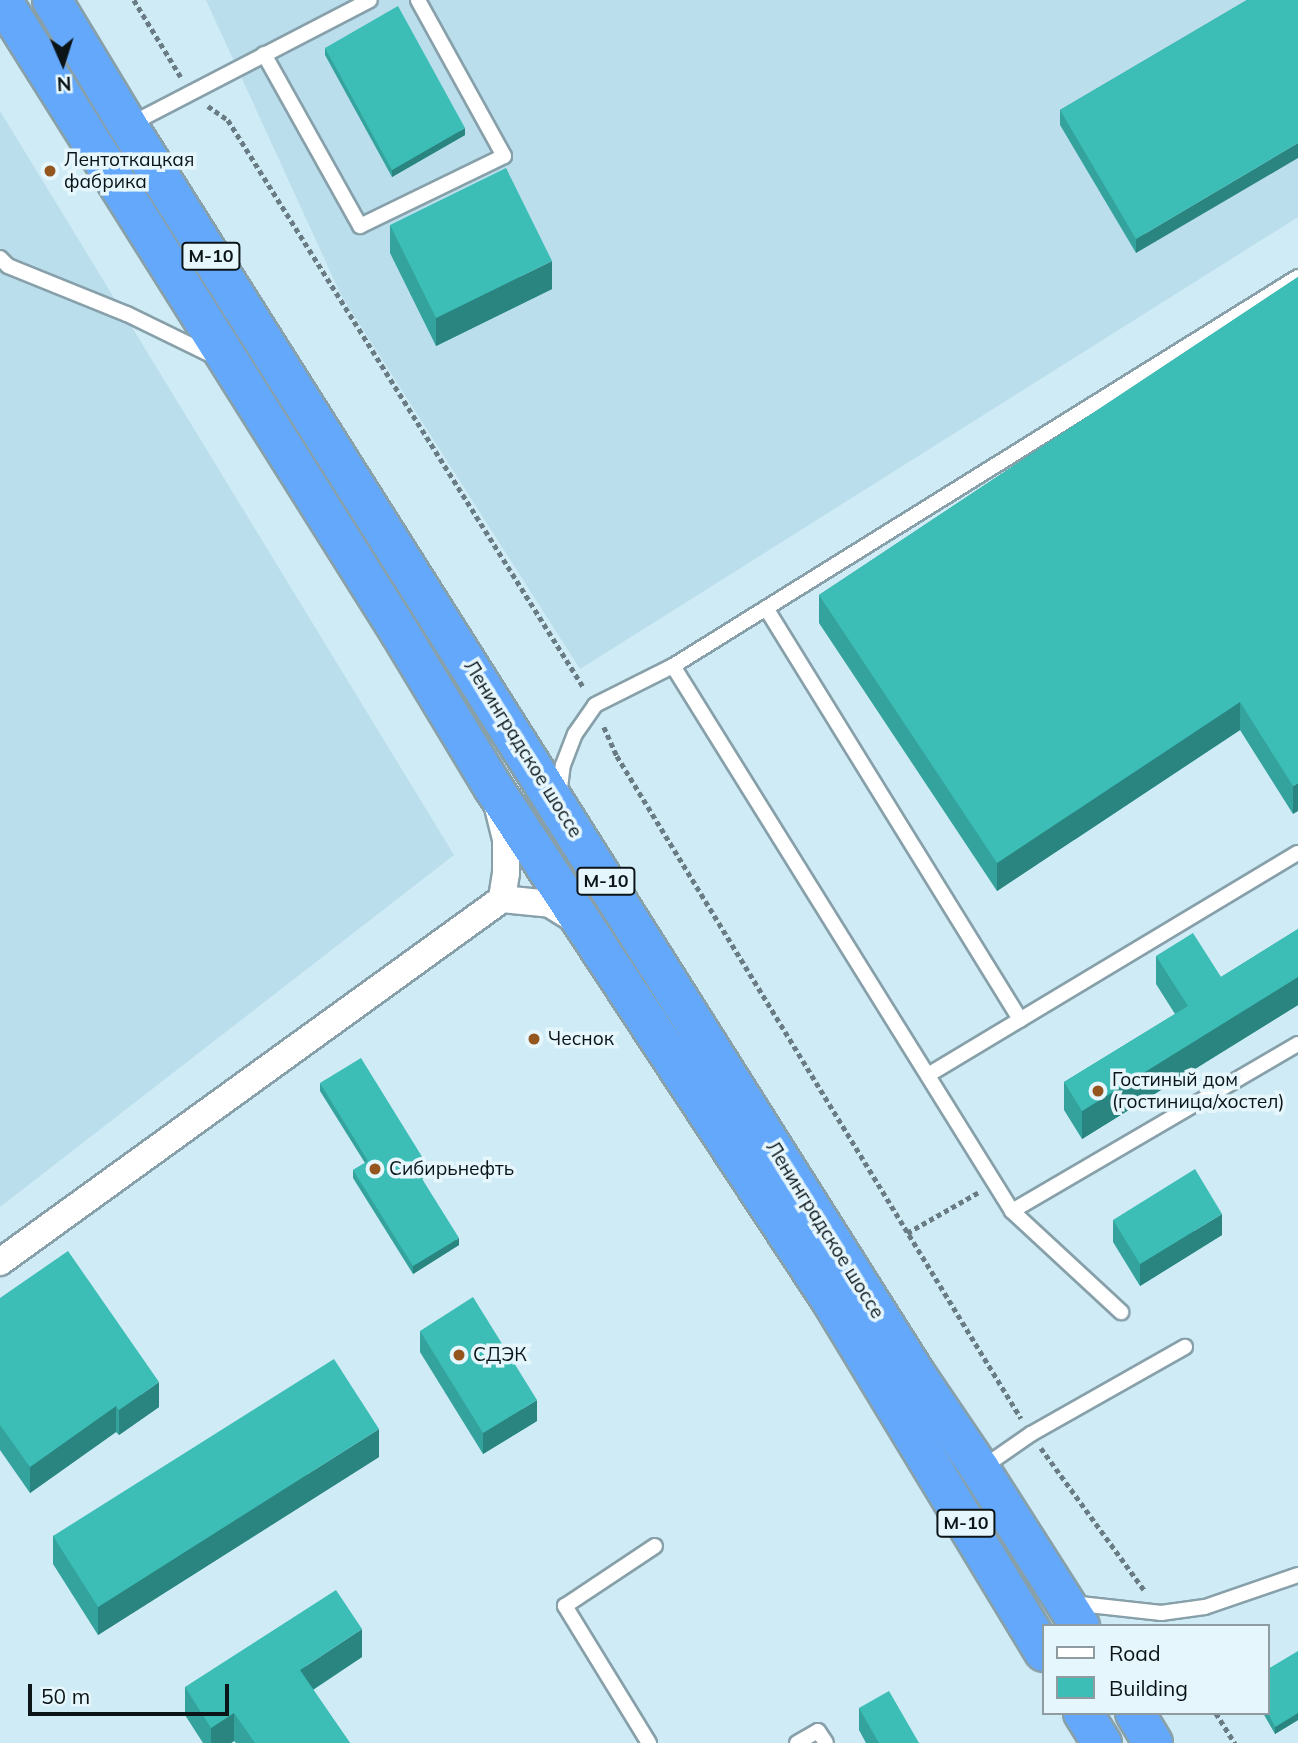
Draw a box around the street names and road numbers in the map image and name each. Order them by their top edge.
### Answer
road number: М-10 [181,242,241,270]
street label: Ленинградское шоссе [459,656,587,842]
road number: М-10 [576,866,636,896]
street label: Ленинградское шоссе [761,1137,889,1323]
road number: М-10 [936,1508,996,1538]

